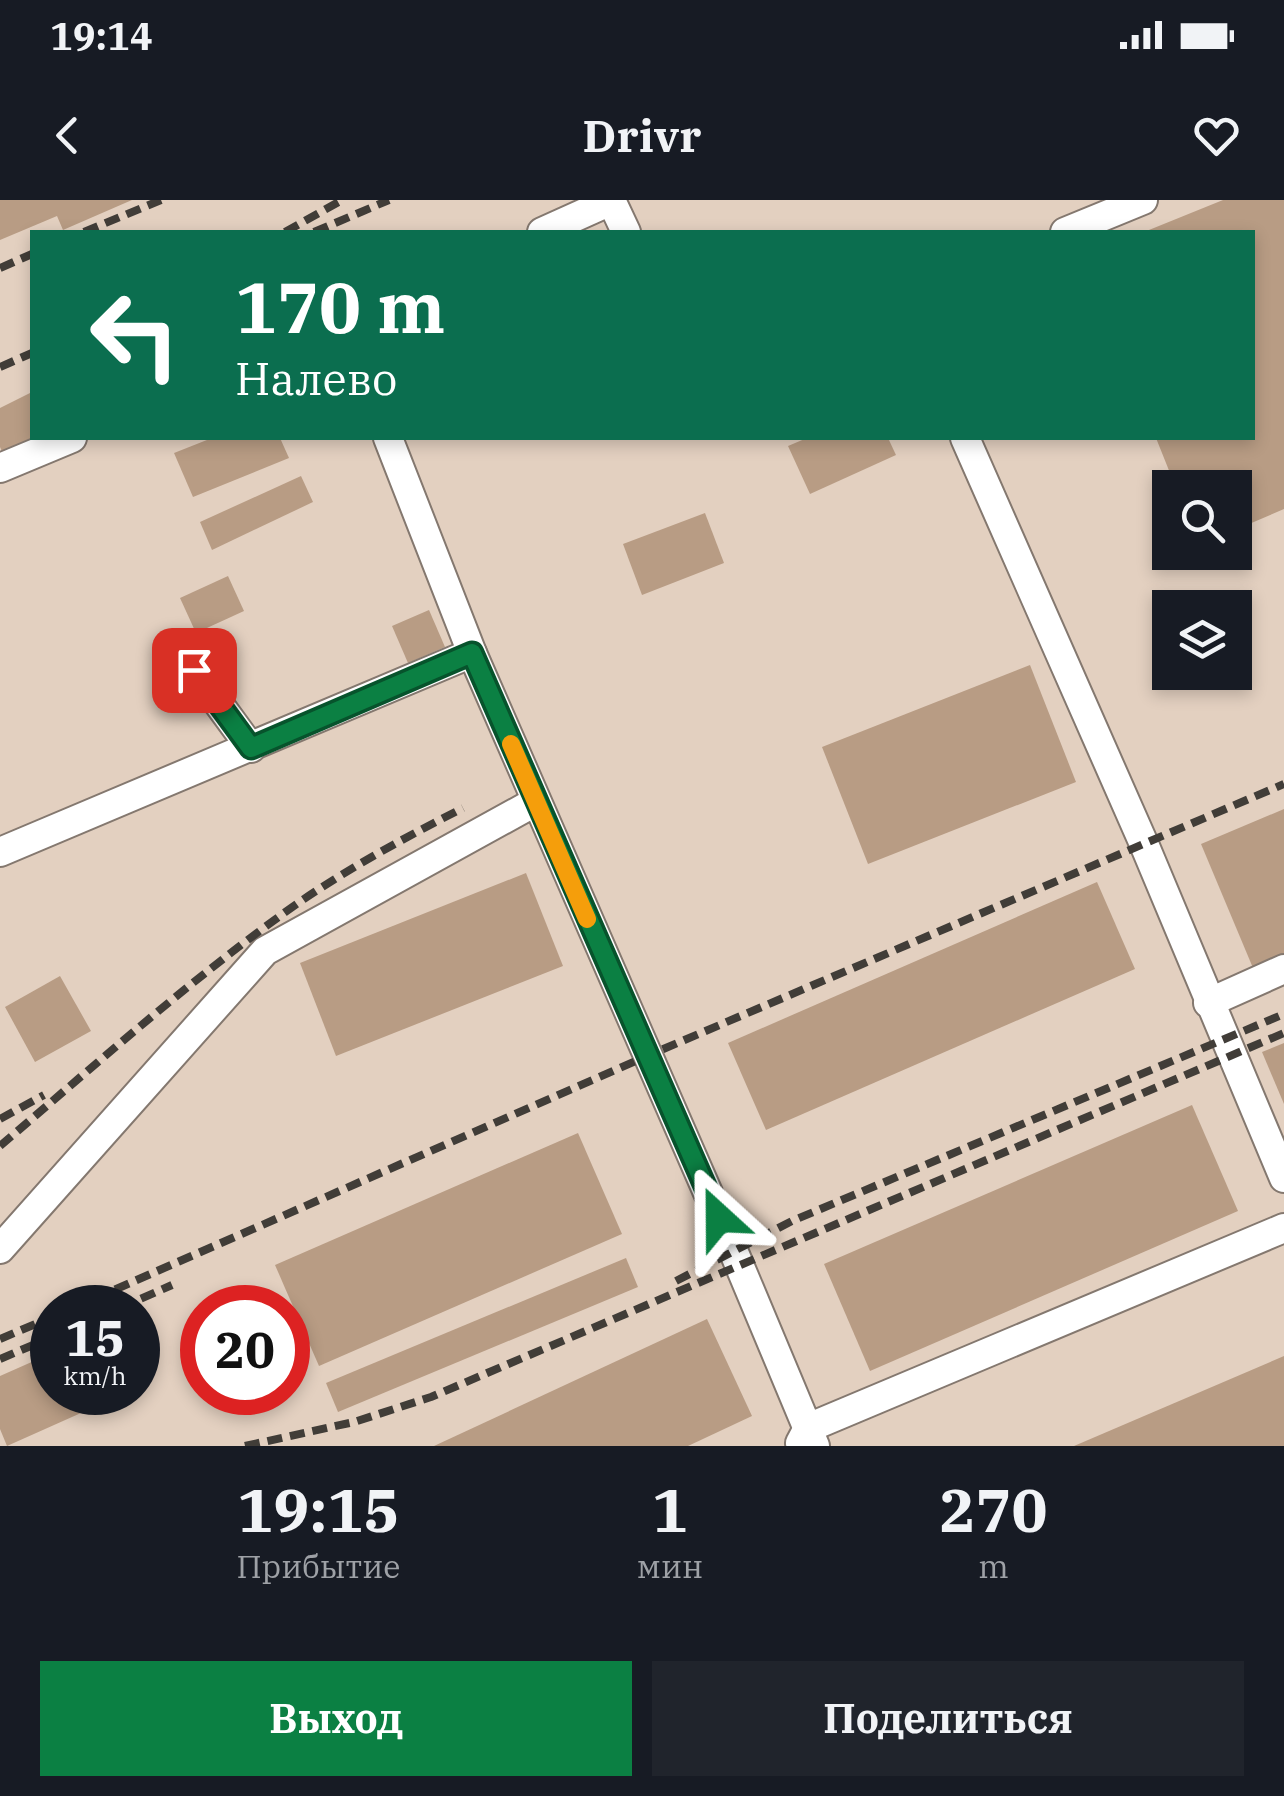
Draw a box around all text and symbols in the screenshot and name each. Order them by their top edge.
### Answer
text: 19:14 [50,11,153,60]
text: Drivr [583,106,701,164]
icon: back [40,108,95,163]
icon: heart [1189,108,1244,163]
text: 170 m [235,261,445,352]
icon: left [70,270,200,400]
text: Налево [235,349,397,407]
map controls [1152,470,1252,690]
button: search [1152,470,1252,570]
button: layers [1152,590,1252,690]
pin [152,628,237,713]
icon: arrive [167,643,222,698]
position arrow [667,1166,771,1270]
speed limit sign: 20 [180,1285,310,1415]
text: 15 [65,1305,125,1370]
text: km/h [63,1359,127,1392]
text: 19:15 [237,1470,400,1549]
text: 1 [652,1470,688,1549]
text: 270 [940,1470,1048,1549]
text: Прибытие [236,1545,400,1587]
text: мин [637,1545,703,1587]
text: m [978,1545,1009,1587]
button: Выход [40,1661,632,1776]
button: Поделиться [652,1661,1244,1776]

